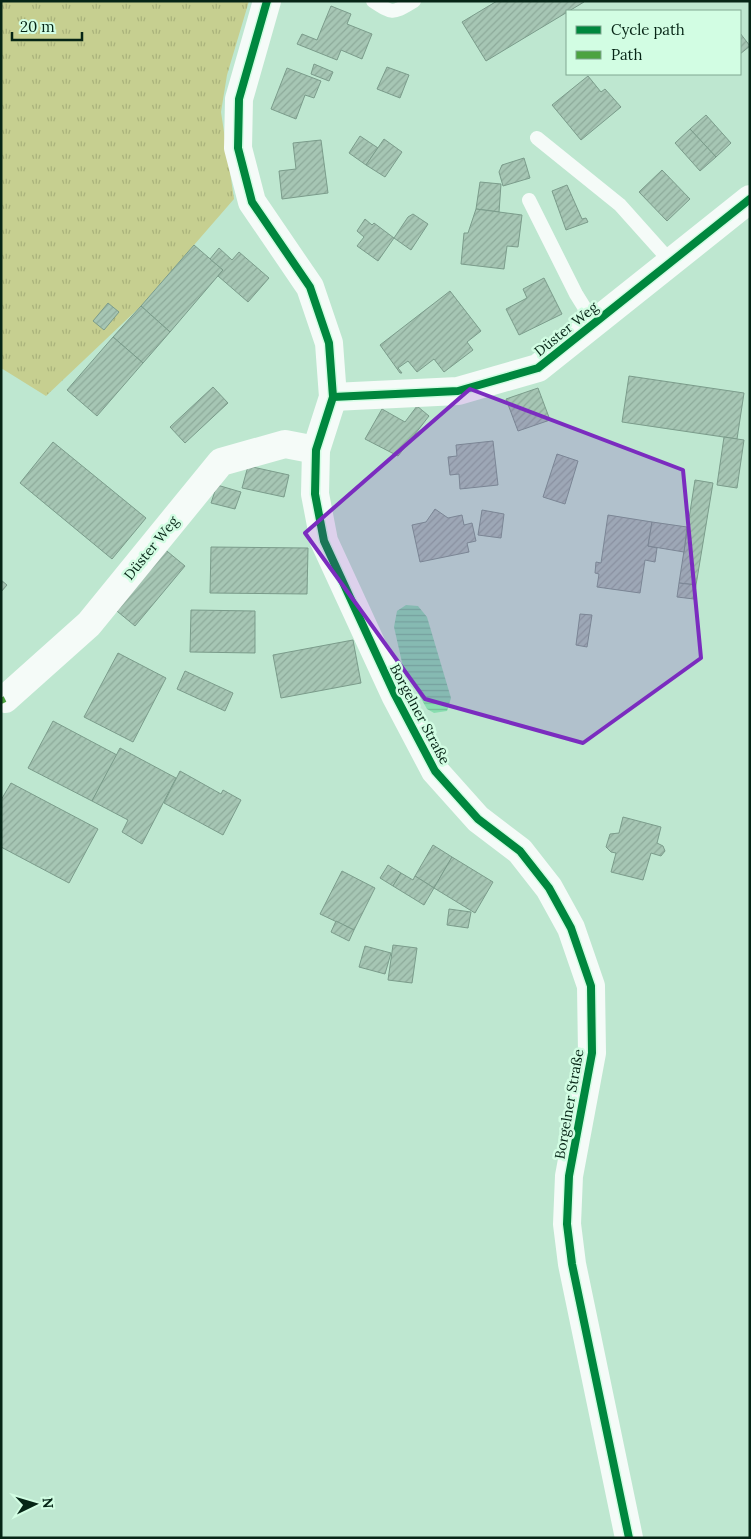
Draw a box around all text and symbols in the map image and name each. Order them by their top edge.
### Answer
scale bar [12,10,82,42]
legend [566,10,741,75]
text: 20 m [20,17,55,36]
text: Cycle path [611,20,685,39]
text: Path [611,45,642,64]
street label: Düster Weg [531,298,602,360]
street label: Düster Weg [120,512,182,583]
street label: Borgelner Straße [386,661,454,768]
street label: Borgelner Straße [550,1047,588,1160]
north arrow [10,1479,60,1529]
text: N [39,1497,57,1509]

